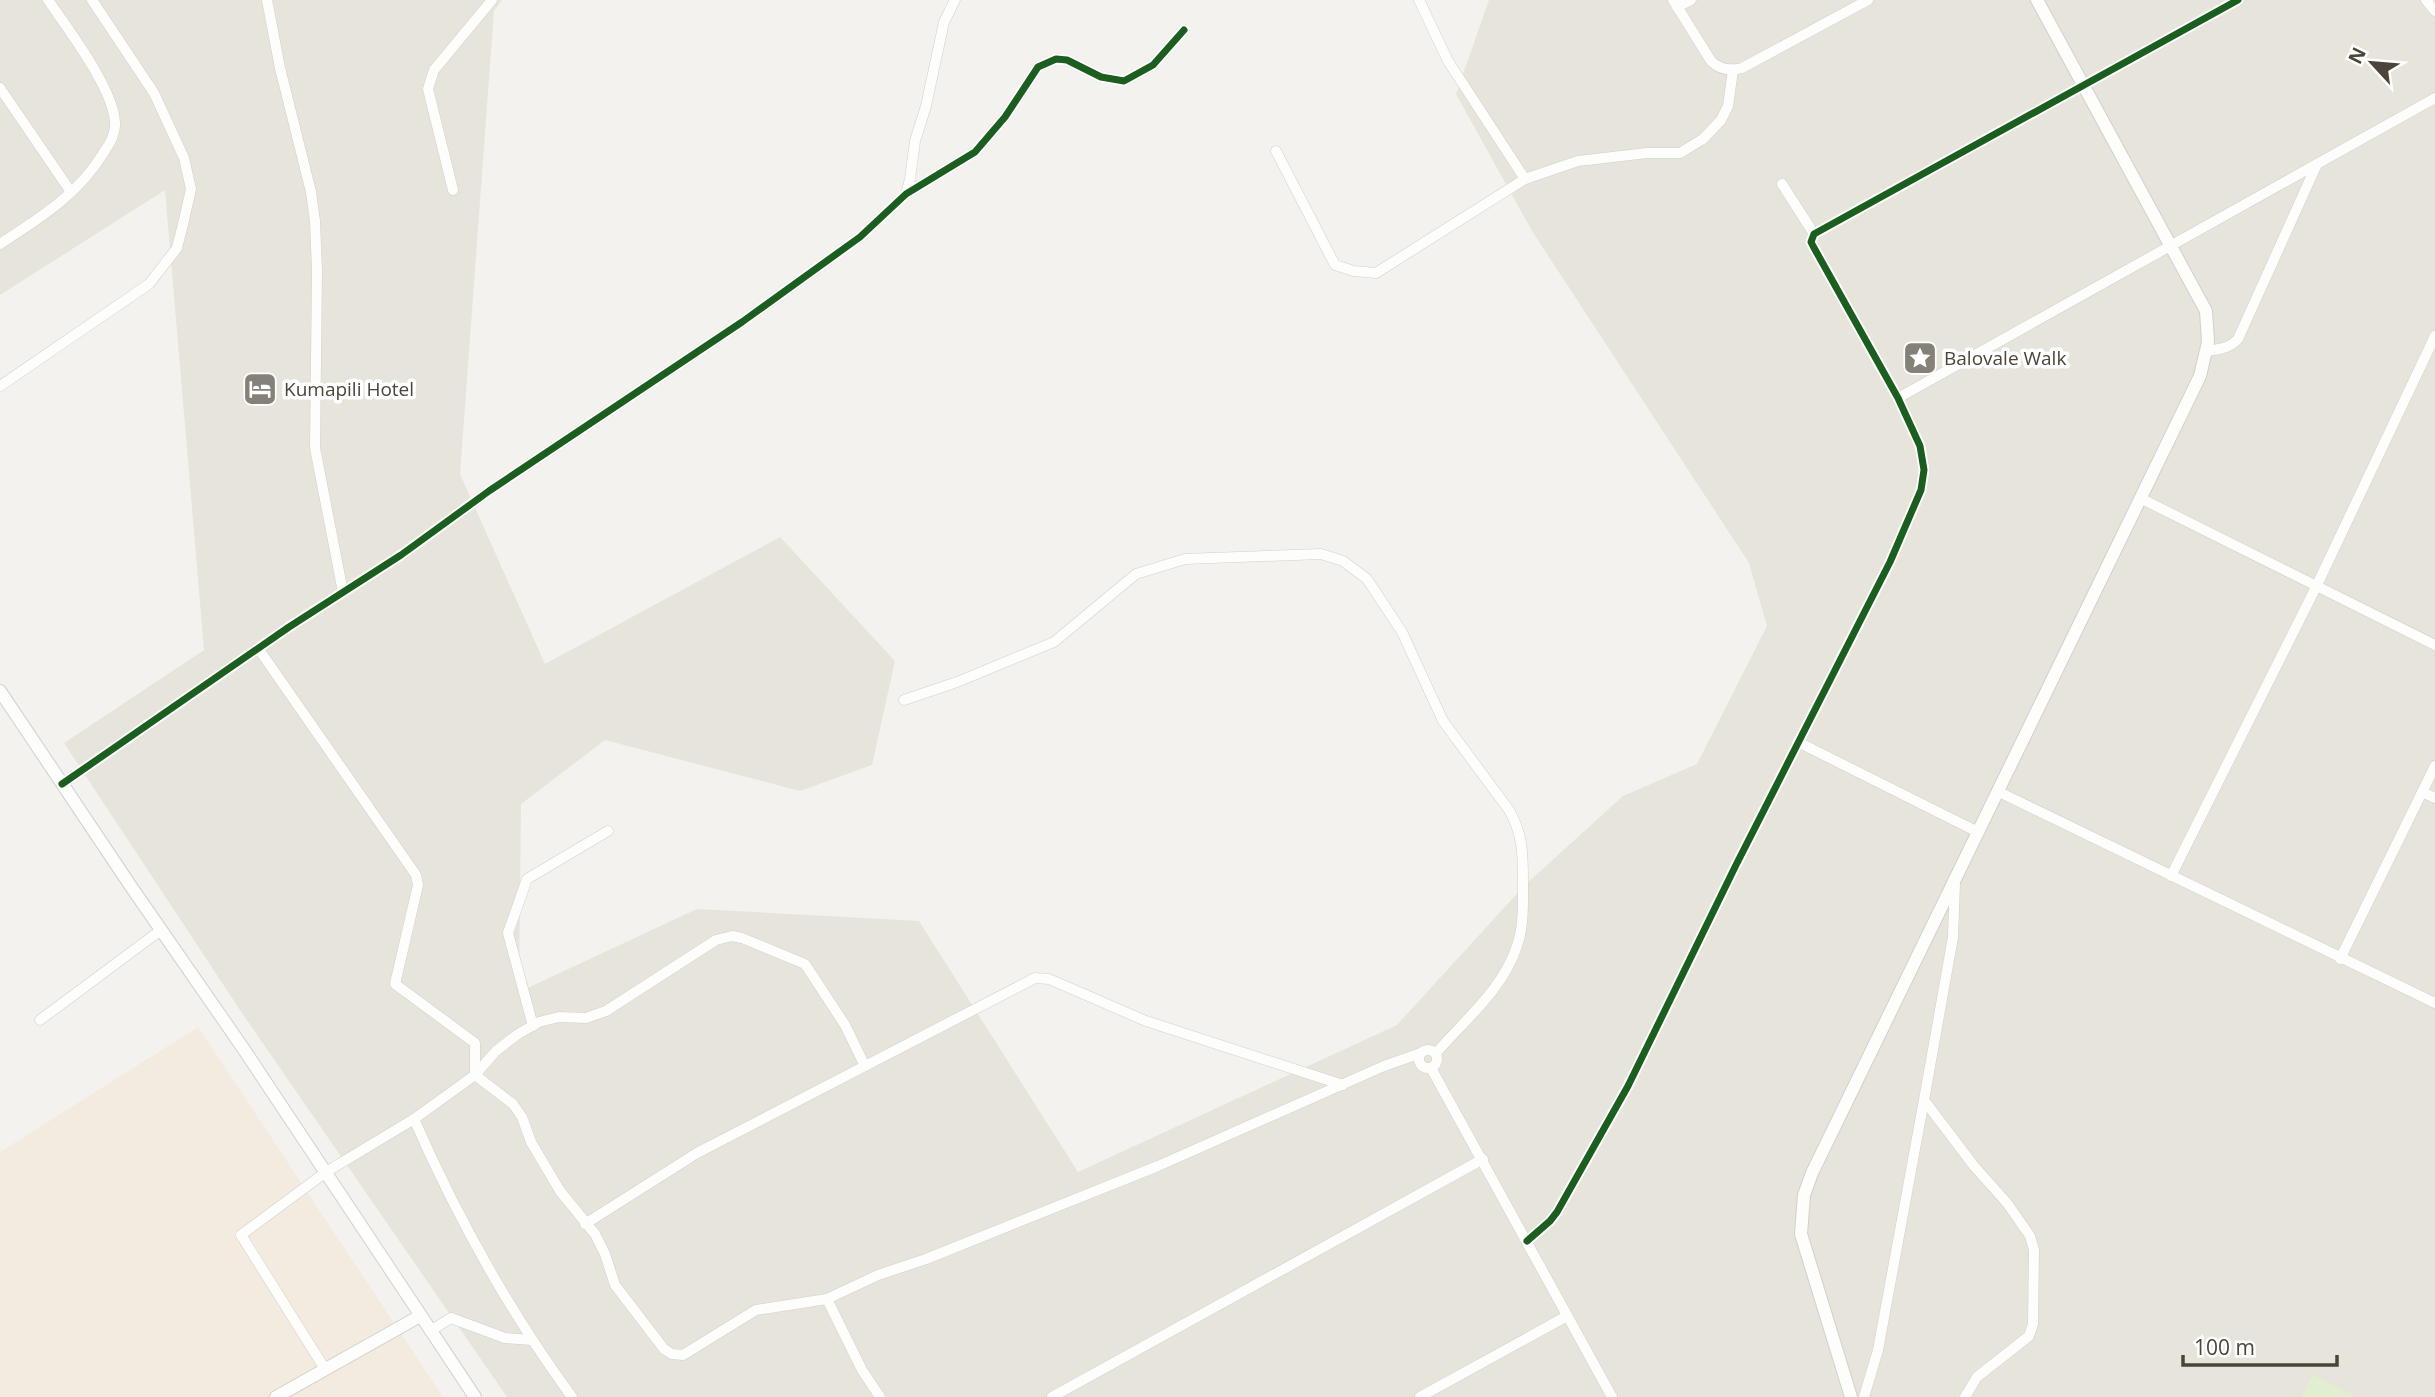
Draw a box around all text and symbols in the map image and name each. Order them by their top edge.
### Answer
north arrow [2337,28,2407,98]
text: N [2342,43,2372,68]
place icon: Balovale Walk [1901,339,1939,377]
place label: Balovale Walk [1944,345,2066,371]
hotel icon: Kumapili Hotel [241,370,279,408]
place label: Kumapili Hotel [284,376,414,402]
scale bar [2183,1324,2337,1368]
text: 100 m [2194,1333,2255,1361]

